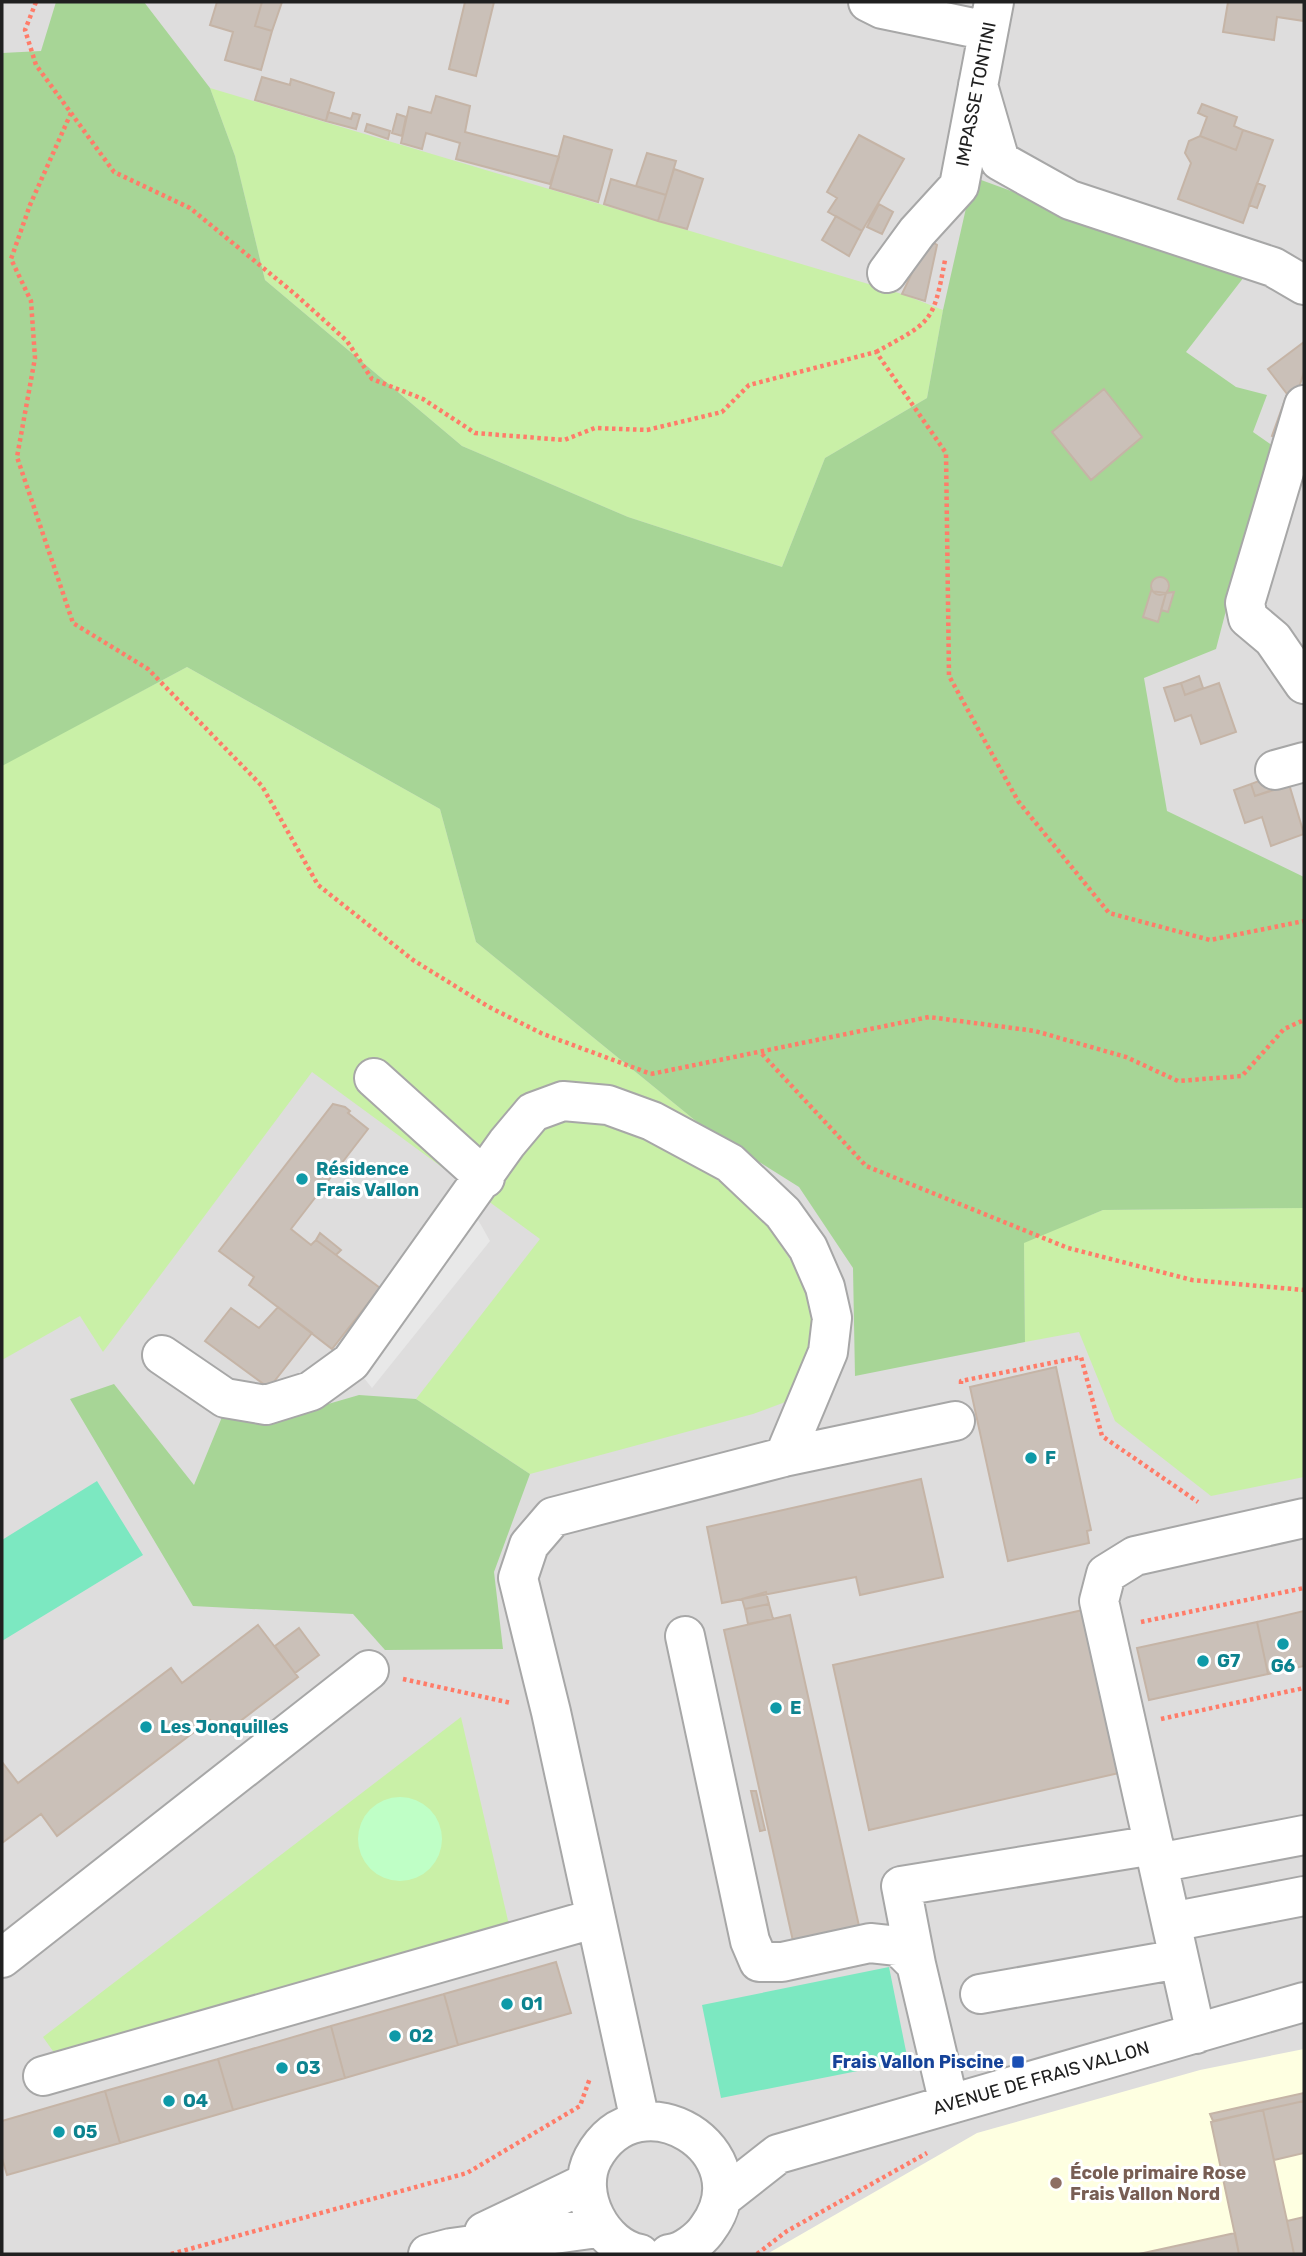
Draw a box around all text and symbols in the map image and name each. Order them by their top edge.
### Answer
street label: IMPASSE TONTINI [951,20,1001,168]
place label: Résidence Frais Vallon [316,1158,419,1201]
marker: Résidence Frais Vallon [294,1171,310,1187]
place label: F [1045,1447,1056,1469]
marker: F [1023,1450,1039,1466]
marker: G6 [1275,1636,1291,1652]
place label: G7 [1217,1650,1240,1672]
marker: G7 [1195,1653,1211,1669]
place label: G6 [1271,1655,1296,1677]
place label: E [790,1697,802,1719]
marker: E [768,1700,784,1716]
place label: Les Jonquilles [160,1716,289,1738]
marker: Les Jonquilles [138,1719,154,1735]
place label: O1 [521,1993,543,2015]
marker: O1 [499,1996,515,2012]
place label: O2 [409,2025,434,2047]
marker: O2 [387,2028,403,2044]
street label: AVENUE DE FRAIS VALLON [930,2037,1152,2119]
place label: Frais Vallon Piscine [832,2051,1004,2073]
marker: Frais Vallon Piscine [1010,2054,1026,2070]
place label: O3 [296,2057,321,2079]
marker: O3 [274,2060,290,2076]
place label: O4 [183,2090,208,2112]
marker: O4 [161,2093,177,2109]
place label: O5 [73,2121,97,2143]
marker: O5 [51,2124,67,2140]
place label: École primaire Rose Frais Vallon Nord [1070,2162,1247,2205]
marker: École primaire Rose Frais Vallon Nord [1048,2175,1064,2191]

